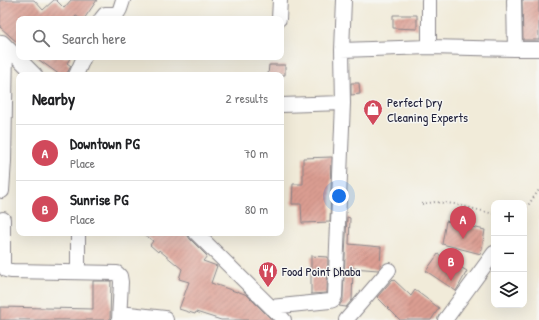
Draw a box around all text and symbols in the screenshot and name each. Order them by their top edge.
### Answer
search box [16,16,284,60]
icon: search [30,27,52,49]
text: Search here [62,28,126,49]
text: Nearby [32,87,75,110]
text: 2 results [226,89,268,107]
place label: Perfect Dry Cleaning Experts [387,93,468,126]
shop icon: Perfect Dry Cleaning Experts [362,98,384,126]
text: Downtown PG [70,133,140,154]
text: A [42,144,48,162]
text: 70 m [244,144,268,162]
text: Place [70,154,95,172]
your location [329,186,349,206]
text: Sunrise PG [70,189,128,210]
text: B [42,200,48,218]
text: 80 m [245,200,268,218]
map controls [491,200,527,308]
button: + [491,200,527,236]
pin: A [450,206,476,239]
text: Place [70,210,95,228]
button: − [491,236,527,272]
pin: B [438,248,464,281]
restaurant icon: Food Point Dhaba [257,260,279,288]
place label: Food Point Dhaba [281,262,360,280]
button: layers [491,272,527,308]

